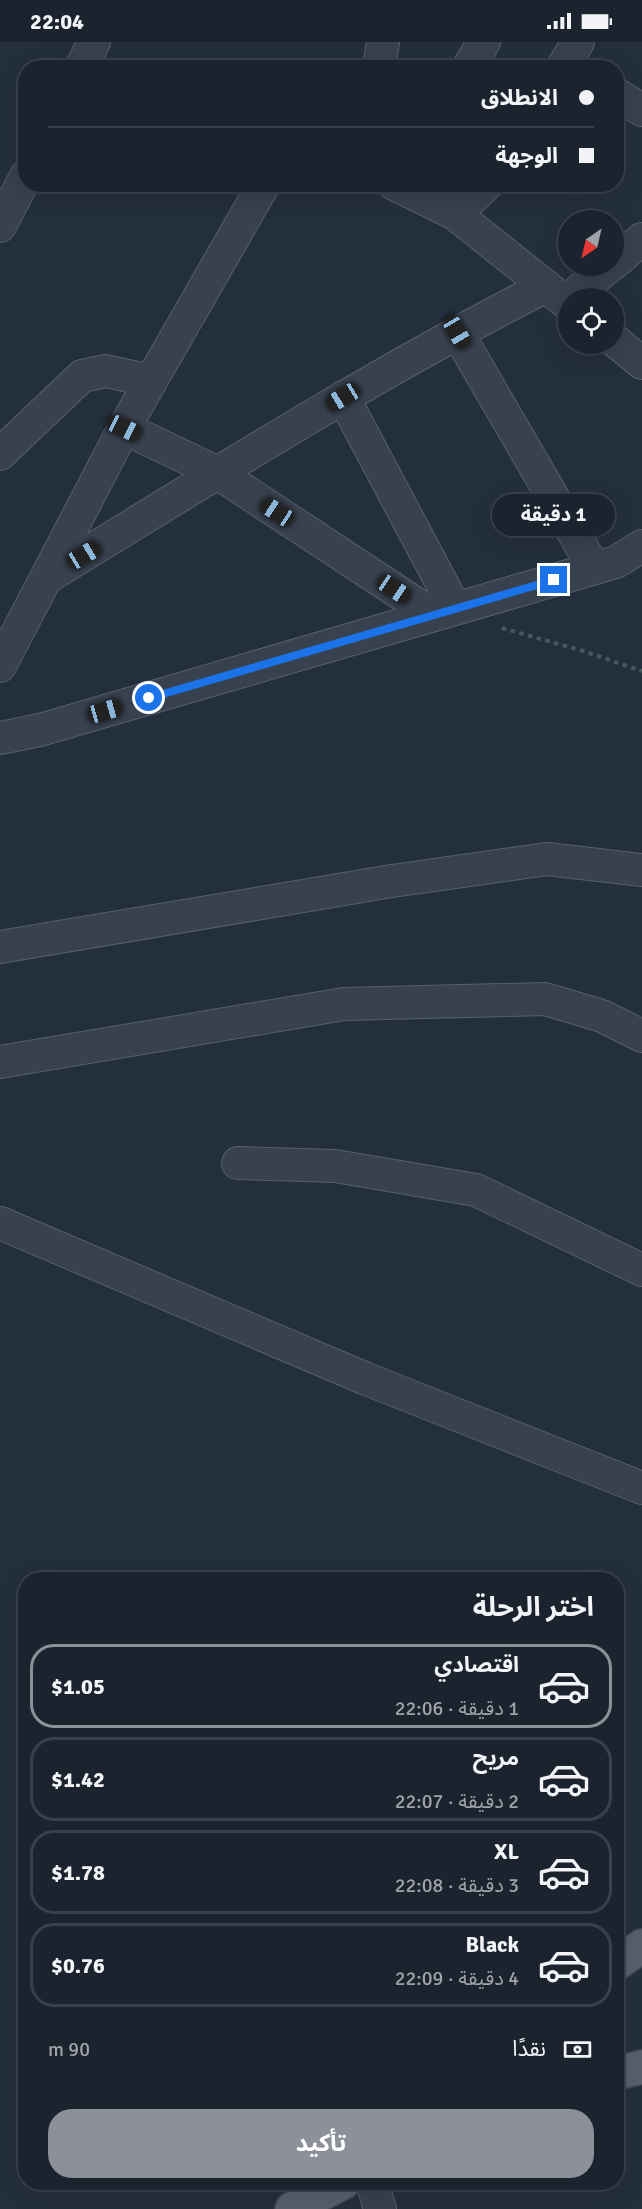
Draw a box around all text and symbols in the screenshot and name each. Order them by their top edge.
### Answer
text: 22:04 [30,8,84,35]
text: الانطلاق [481,84,558,111]
text: الوجهة [495,142,558,169]
north arrow [558,210,624,276]
map controls [558,210,624,354]
button: locate [558,288,624,354]
car [440,312,474,352]
car [323,380,363,414]
car [104,412,144,444]
callout: 1 دقيقة [492,493,616,535]
car [257,495,297,529]
text: 1 دقيقة [521,502,586,527]
car [64,538,104,572]
route end [540,566,567,593]
car [374,571,414,607]
route start [135,684,162,711]
car [85,697,125,725]
text: اختر الرحلة [473,1591,594,1624]
text: اقتصادي [434,1651,519,1678]
icon: car [537,1659,591,1713]
text: $1.05 [51,1673,105,1700]
text: 1 دقيقة · 22:06 [395,1696,519,1721]
text: مريح [473,1744,519,1771]
icon: car [537,1752,591,1806]
text: $1.42 [51,1766,105,1793]
text: 2 دقيقة · 22:07 [395,1789,519,1814]
text: XL [494,1838,519,1865]
icon: car [537,1845,591,1899]
text: $1.78 [51,1859,105,1886]
text: 3 دقيقة · 22:08 [395,1873,519,1898]
text: Black [465,1931,519,1958]
icon: car [537,1938,591,1992]
text: $0.76 [51,1952,105,1979]
text: 4 دقيقة · 22:09 [395,1966,519,1991]
icon: cash [561,2033,594,2066]
text: نقدًا [512,2035,546,2062]
text: 90 m [48,2037,90,2062]
button: تأكيد [48,2109,594,2178]

